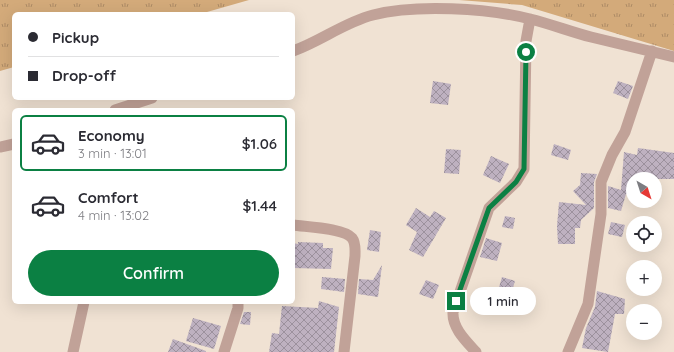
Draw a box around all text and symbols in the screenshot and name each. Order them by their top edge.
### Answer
text: Pickup [52,28,99,47]
route start [517,43,535,61]
text: Drop-off [52,66,116,85]
icon: car [30,125,66,161]
text: Economy [78,126,145,145]
text: $1.06 [242,134,277,153]
text: 3 min · 13:01 [78,145,147,161]
north arrow [626,172,662,208]
map controls [626,172,662,340]
icon: car [30,187,66,223]
text: Comfort [78,188,139,207]
text: $1.44 [242,196,277,215]
text: 4 min · 13:02 [78,207,149,223]
button: locate [626,216,662,252]
button: Confirm [28,250,279,296]
button: + [626,260,662,296]
callout: 1 min [470,287,536,315]
route end [447,292,465,310]
text: 1 min [487,293,519,309]
button: − [626,304,662,340]

